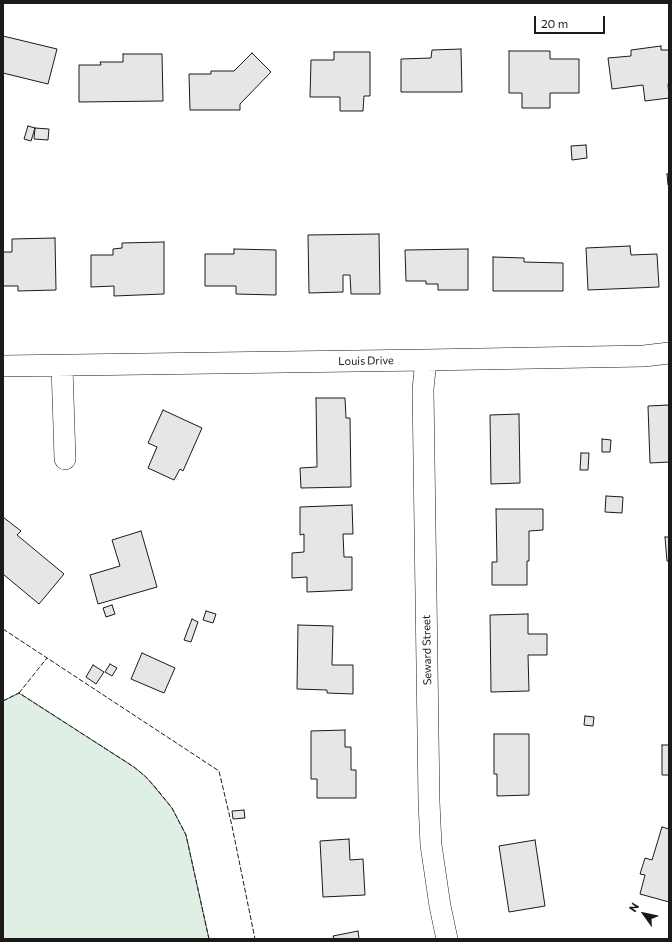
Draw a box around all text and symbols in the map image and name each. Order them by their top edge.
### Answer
scale bar [536,8,607,34]
text: 20 m [541,16,568,30]
street label: Louis Drive [338,354,394,368]
street label: Seward Street [420,615,434,685]
north arrow [624,894,664,934]
text: N [626,900,641,914]

